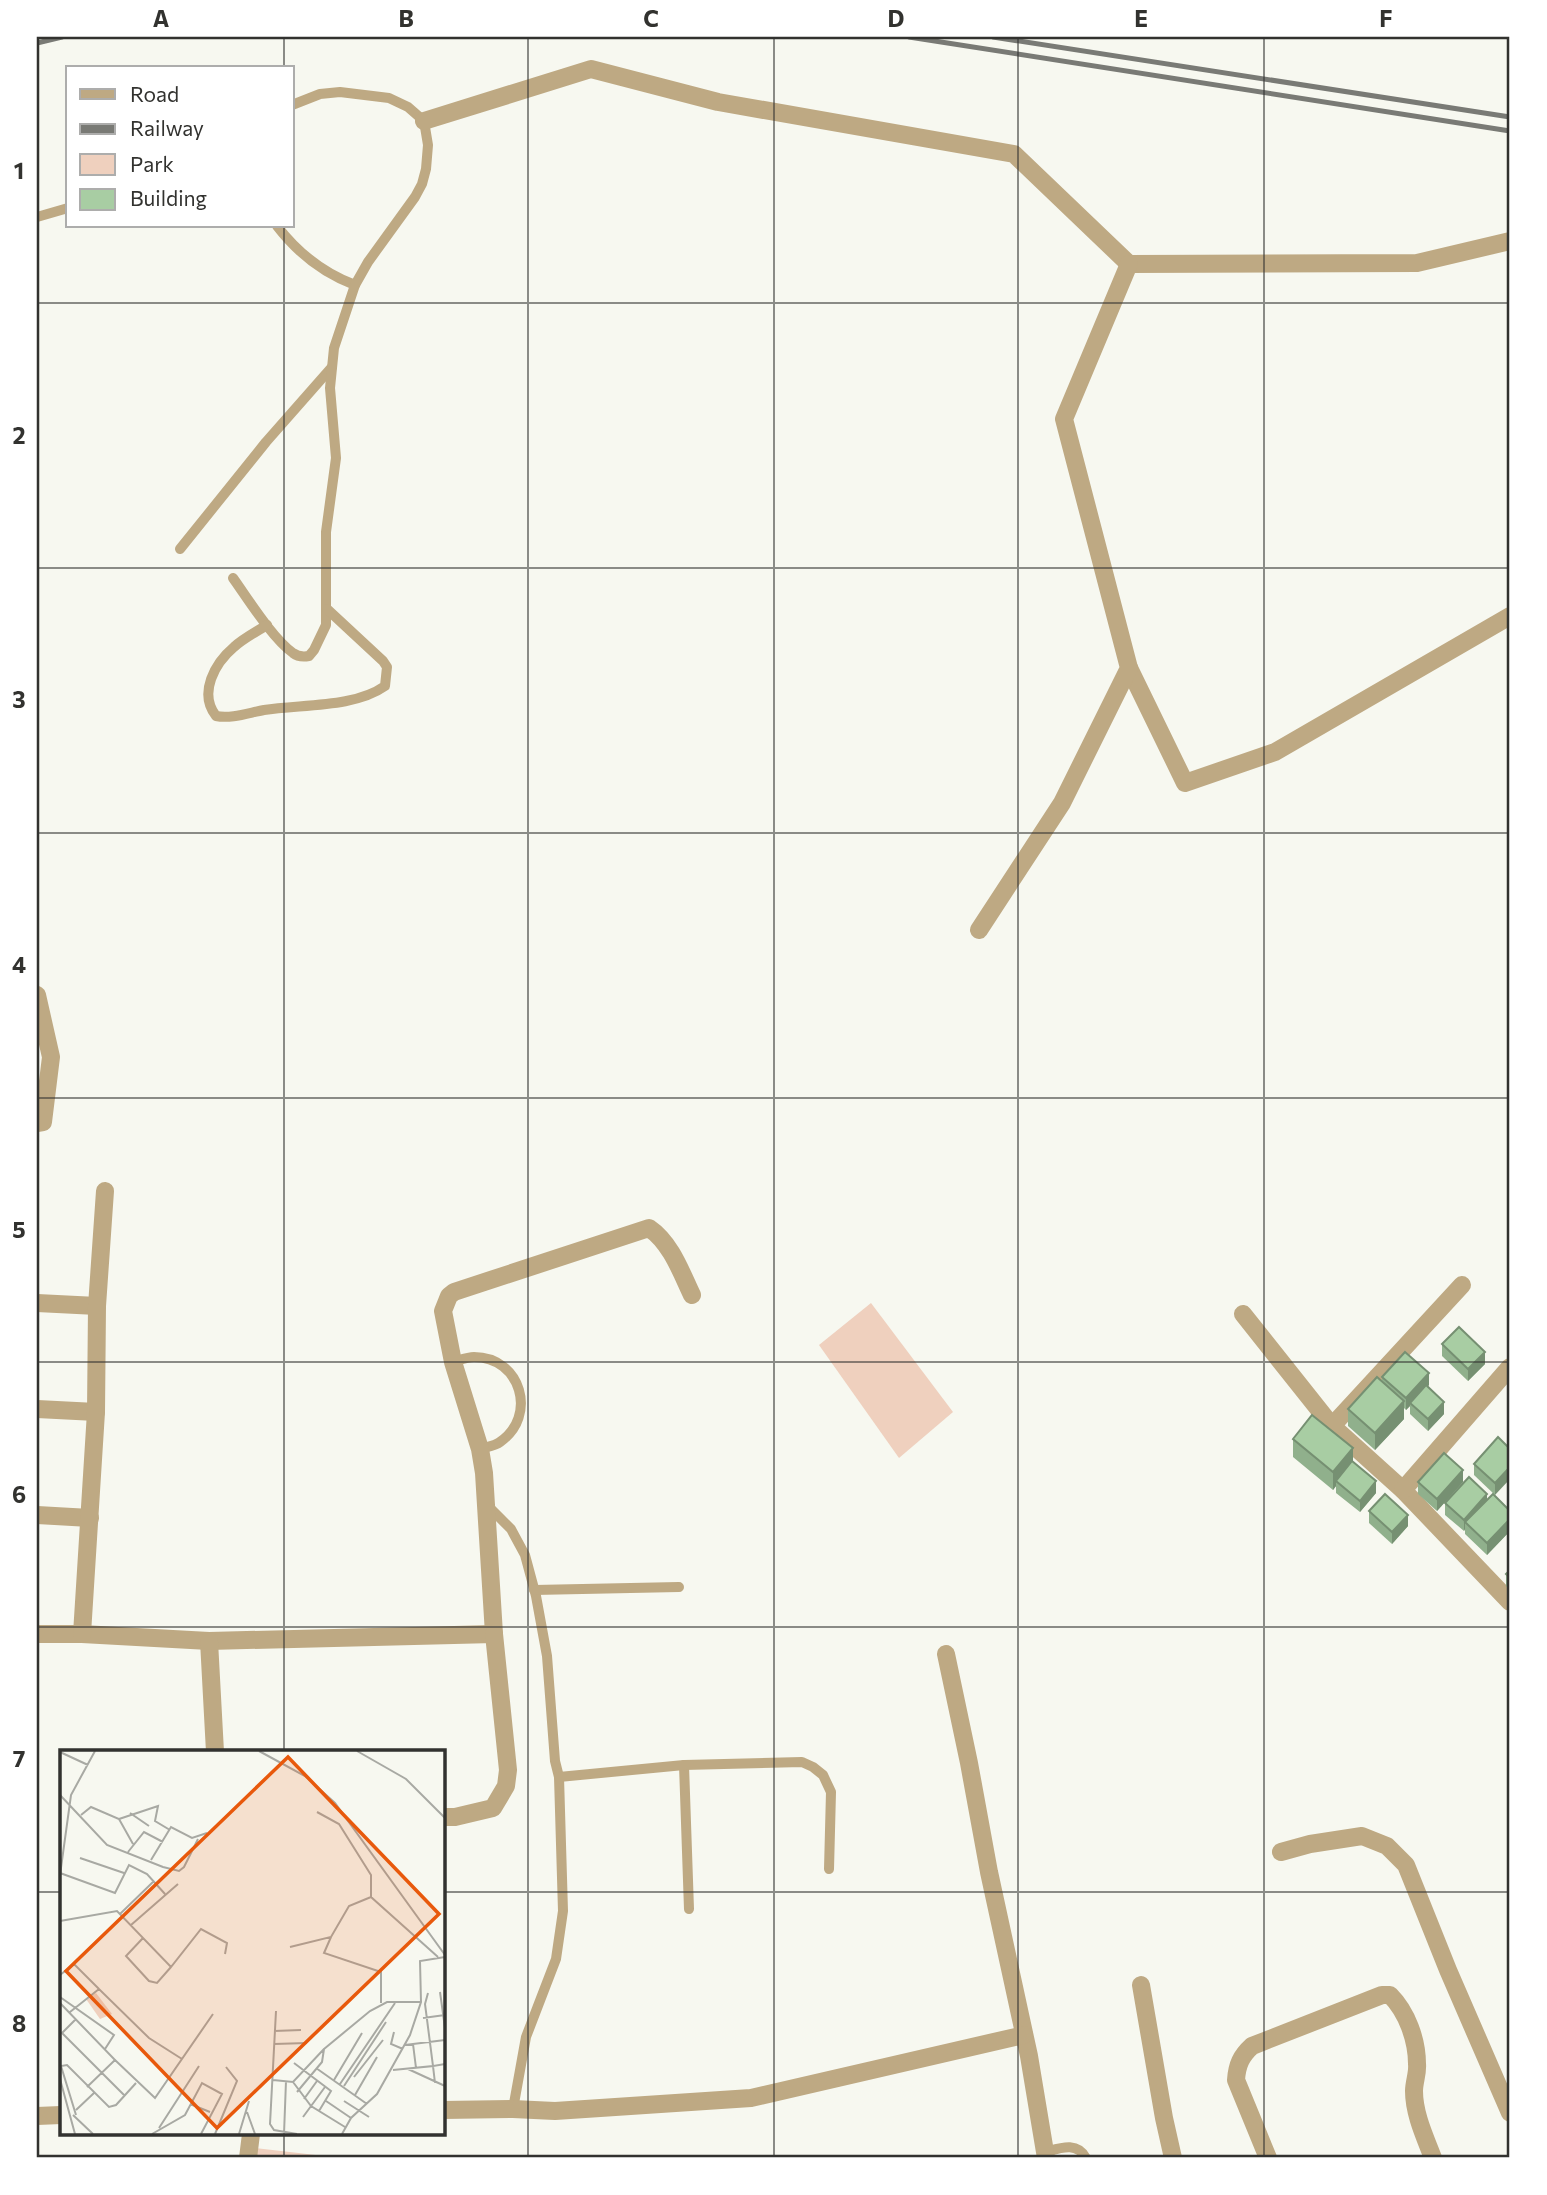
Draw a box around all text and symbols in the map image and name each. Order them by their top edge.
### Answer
text: A [153,4,170,32]
text: B [398,4,414,32]
text: C [643,4,659,32]
text: D [888,4,905,32]
text: E [1134,4,1148,32]
text: F [1379,4,1393,32]
legend [66,66,294,228]
text: Road [130,81,179,106]
text: Railway [130,115,204,140]
text: Park [130,151,174,176]
text: 1 [14,156,24,184]
text: Building [130,185,207,210]
text: 2 [12,421,26,449]
text: 3 [12,685,26,713]
text: 4 [12,950,26,978]
text: 5 [12,1215,26,1243]
text: 6 [12,1480,26,1508]
text: 7 [13,1744,25,1772]
inset map [60,1750,444,2136]
text: 8 [12,2009,26,2037]

